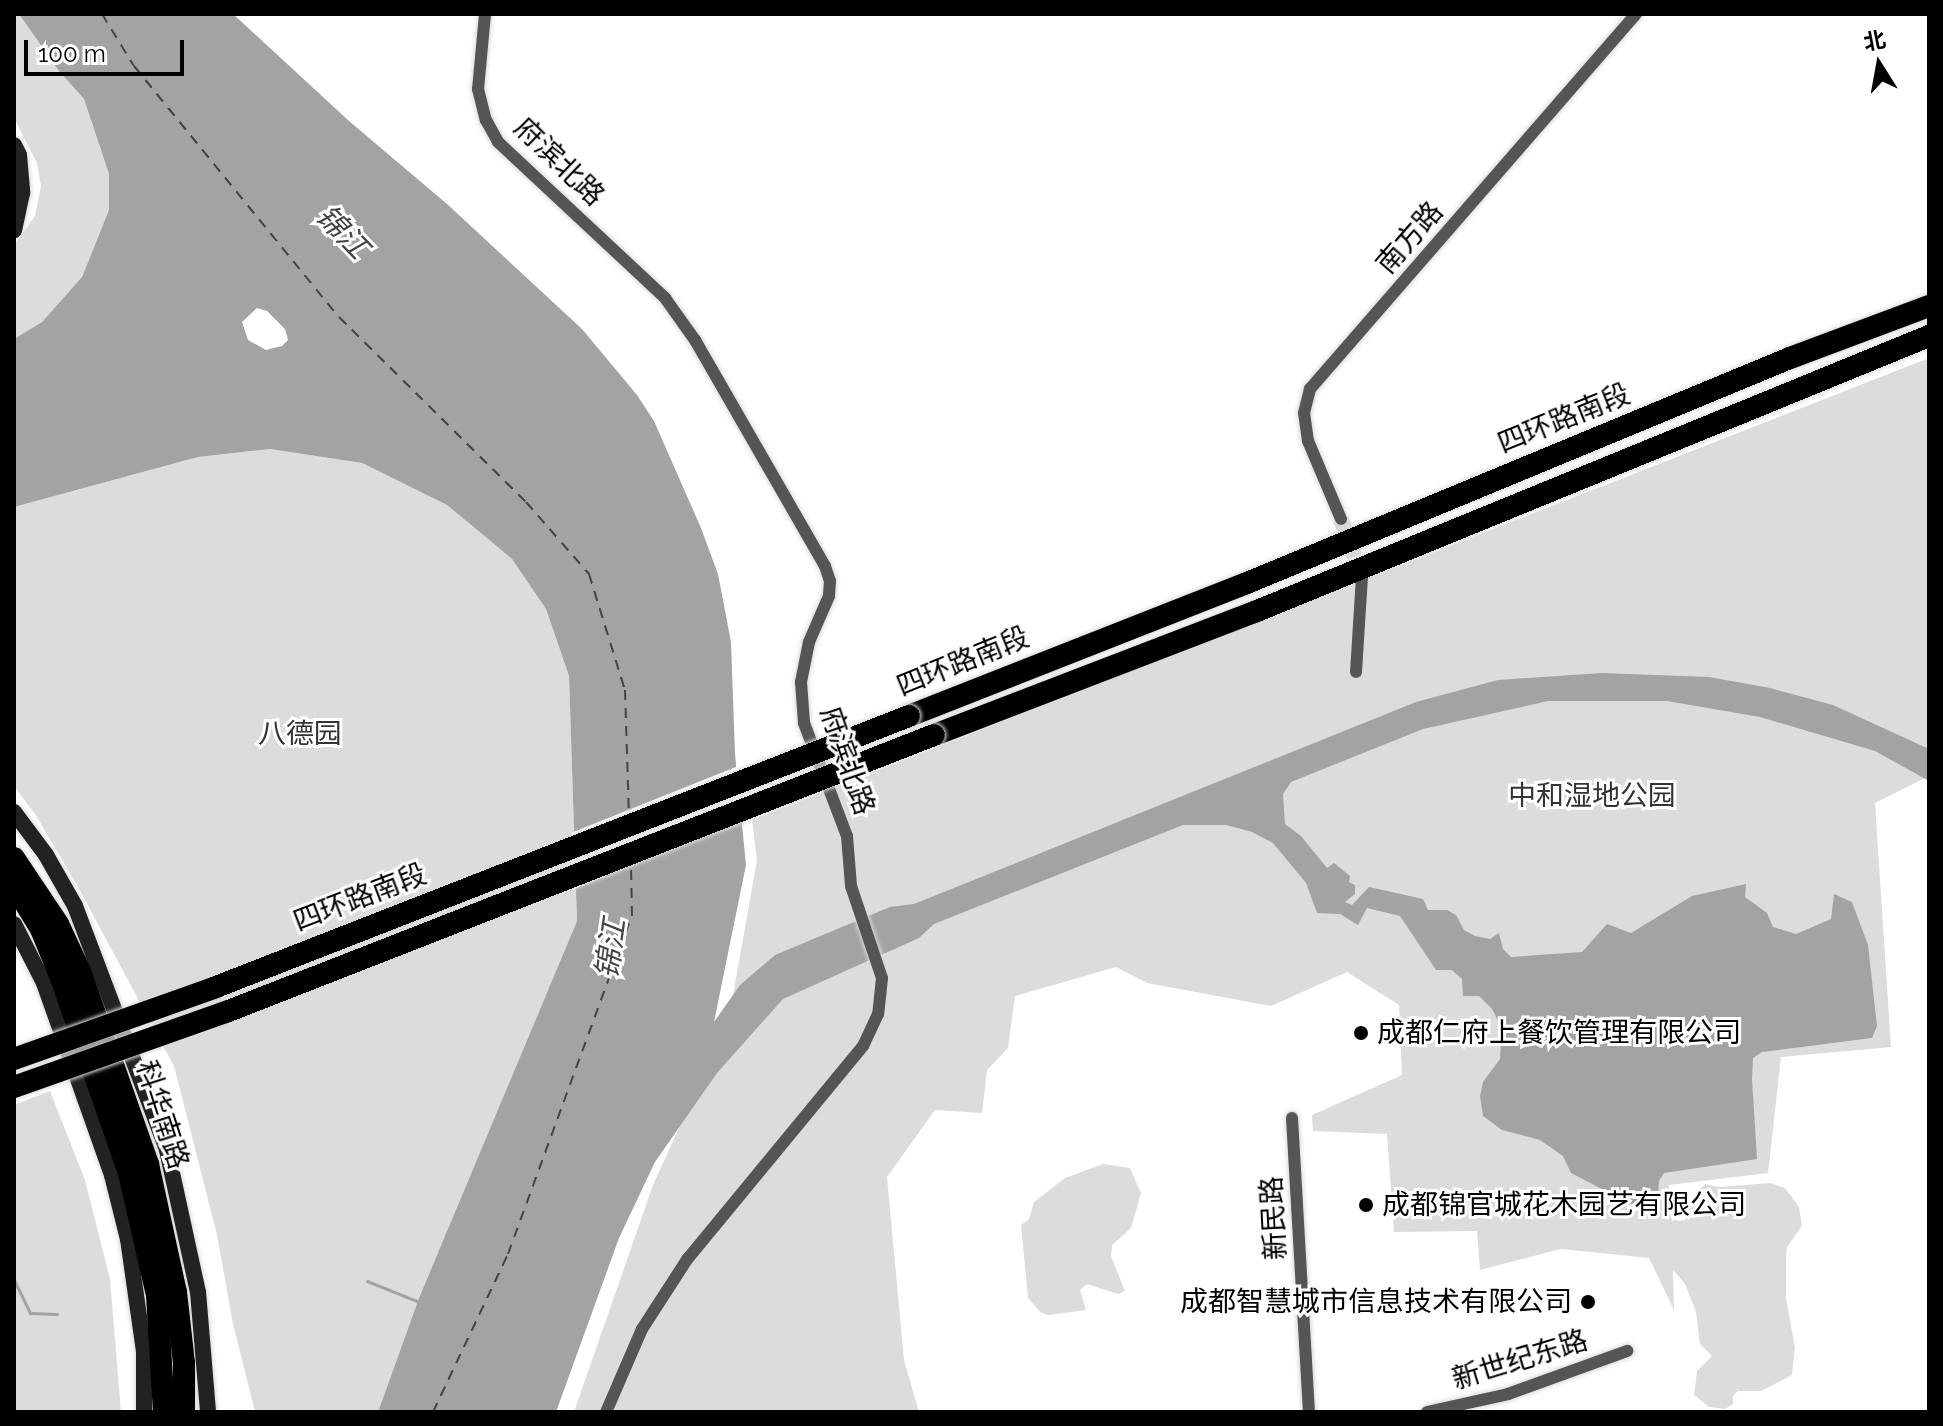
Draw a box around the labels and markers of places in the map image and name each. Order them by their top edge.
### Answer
place label: 成都仁府上餐饮管理有限公司 [1377,1016,1741,1050]
marker: 成都仁府上餐饮管理有限公司 [1352,1024,1370,1042]
place label: 成都锦官城花木园艺有限公司 [1382,1188,1746,1222]
marker: 成都锦官城花木园艺有限公司 [1357,1196,1375,1214]
place label: 成都智慧城市信息技术有限公司 [1180,1285,1572,1319]
marker: 成都智慧城市信息技术有限公司 [1579,1293,1597,1311]

